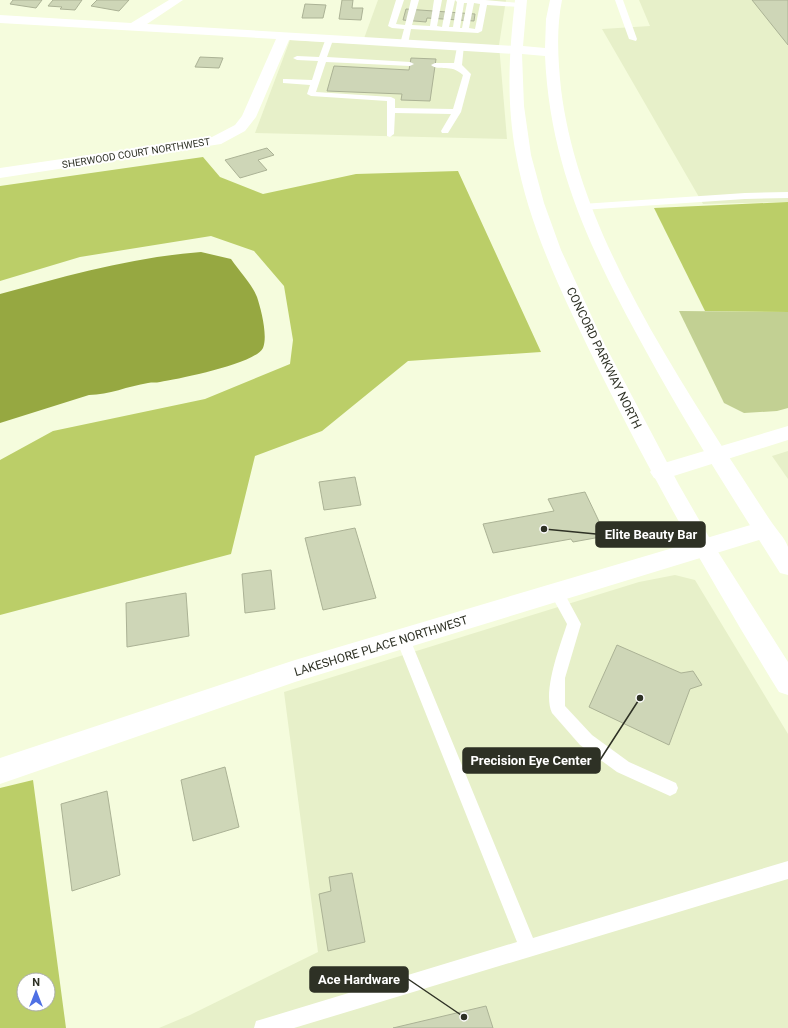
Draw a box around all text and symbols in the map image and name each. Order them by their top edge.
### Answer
street label: SHERWOOD COURT NORTHWEST [61,136,211,170]
street label: CONCORD PARKWAY NORTH [564,285,644,431]
callout: Elite Beauty Bar [596,522,705,547]
text: Elite Beauty Bar [605,527,698,542]
street label: LAKESHORE PLACE NORTHWEST [293,613,469,679]
callout: Precision Eye Center [463,748,600,773]
text: Precision Eye Center [470,753,592,768]
callout: Ace Hardware [310,967,408,992]
north arrow [16,972,56,1012]
text: Ace Hardware [318,972,400,987]
text: N [32,976,40,989]

